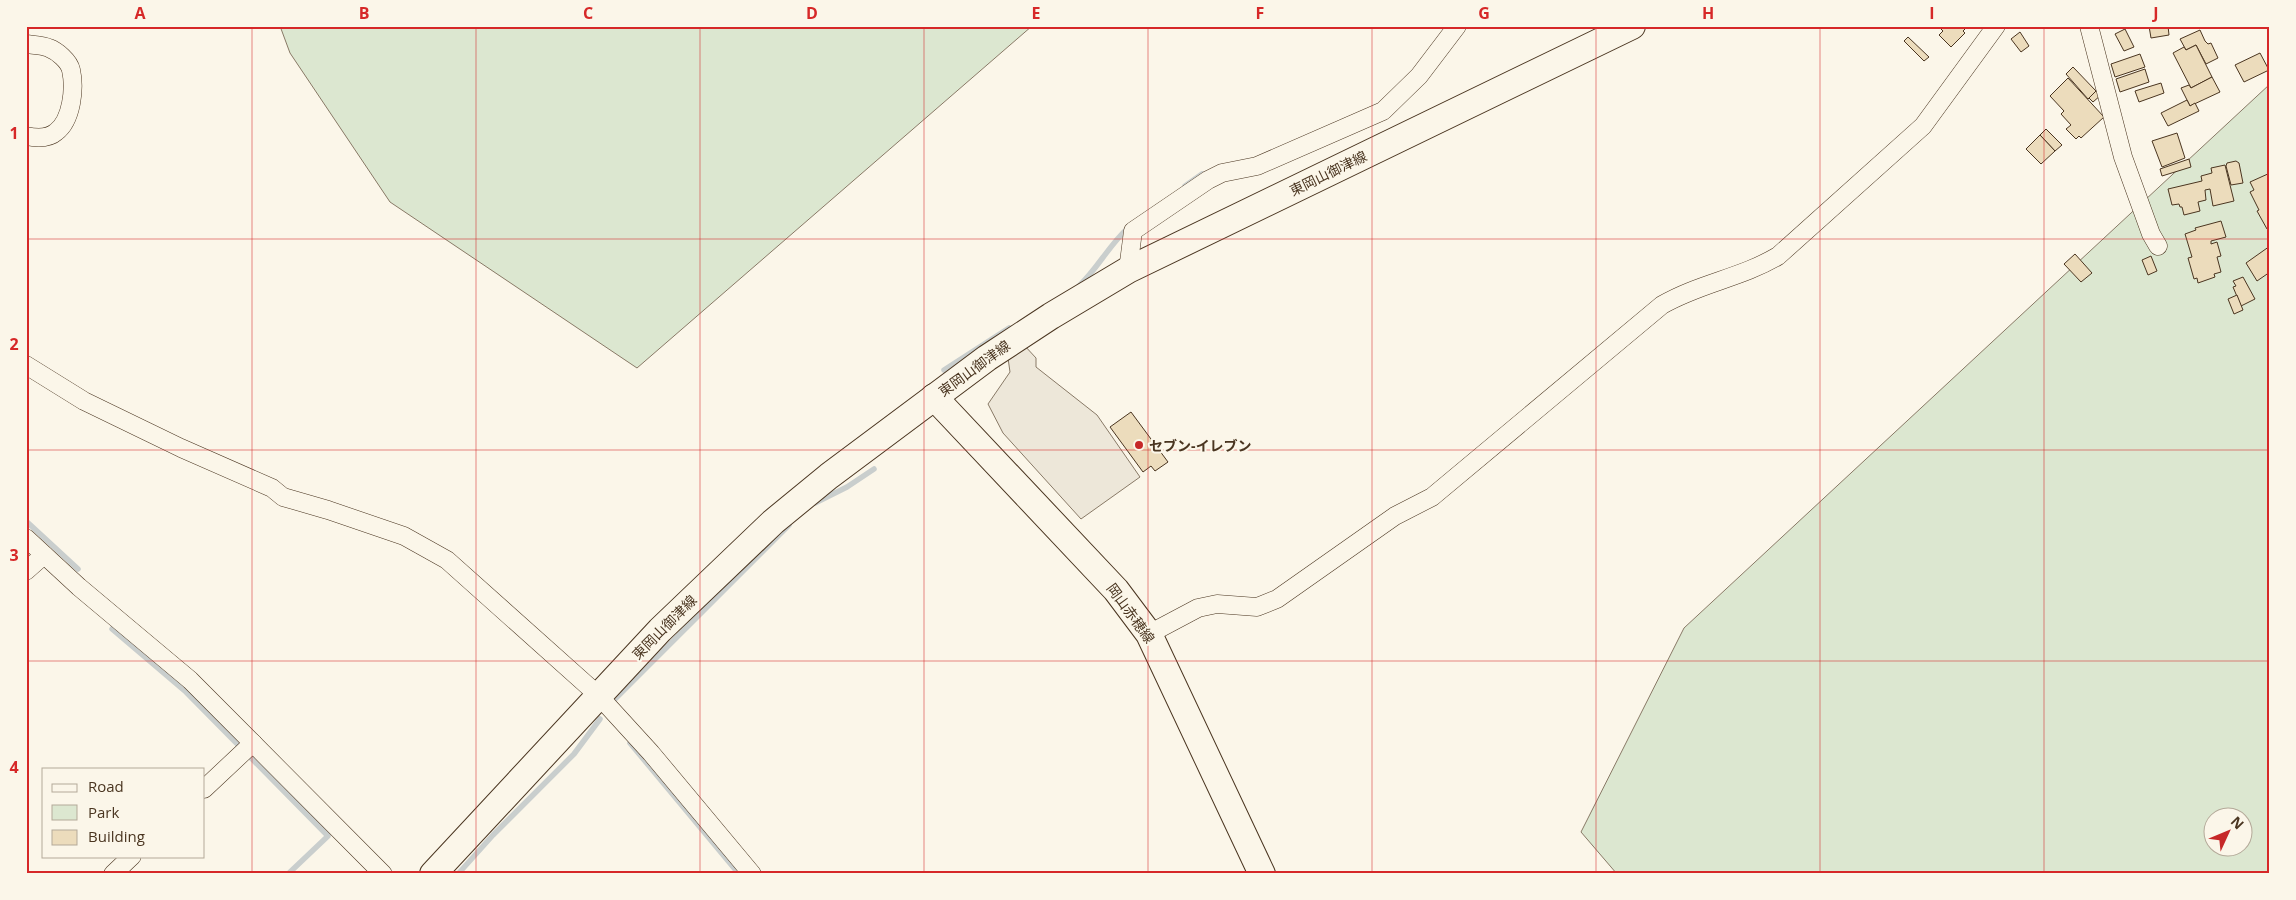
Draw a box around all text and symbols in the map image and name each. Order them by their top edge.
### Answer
text: A [134,2,146,24]
text: B [359,2,369,24]
text: C [583,2,593,24]
text: D [806,2,818,24]
text: E [1032,2,1041,24]
text: F [1256,2,1264,24]
text: G [1478,2,1490,24]
text: H [1702,2,1714,24]
text: I [1929,2,1935,24]
text: J [2151,2,2159,24]
text: 1 [9,122,19,144]
street label: 東岡山御津線 [1286,146,1370,200]
text: 2 [9,333,19,355]
street label: 東岡山御津線 [934,336,1014,400]
place label: セブン-イレブン [1149,436,1252,455]
marker: セブン-イレブン [1133,439,1145,451]
text: 3 [9,544,19,566]
street label: 岡山赤穂線 [1103,579,1159,647]
street label: 東岡山御津線 [628,591,700,663]
text: 4 [9,756,19,778]
legend [42,768,205,858]
text: Road [88,776,124,796]
text: Park [88,802,119,822]
north arrow [2204,808,2254,858]
text: N [2227,812,2249,833]
text: Building [88,826,145,846]

